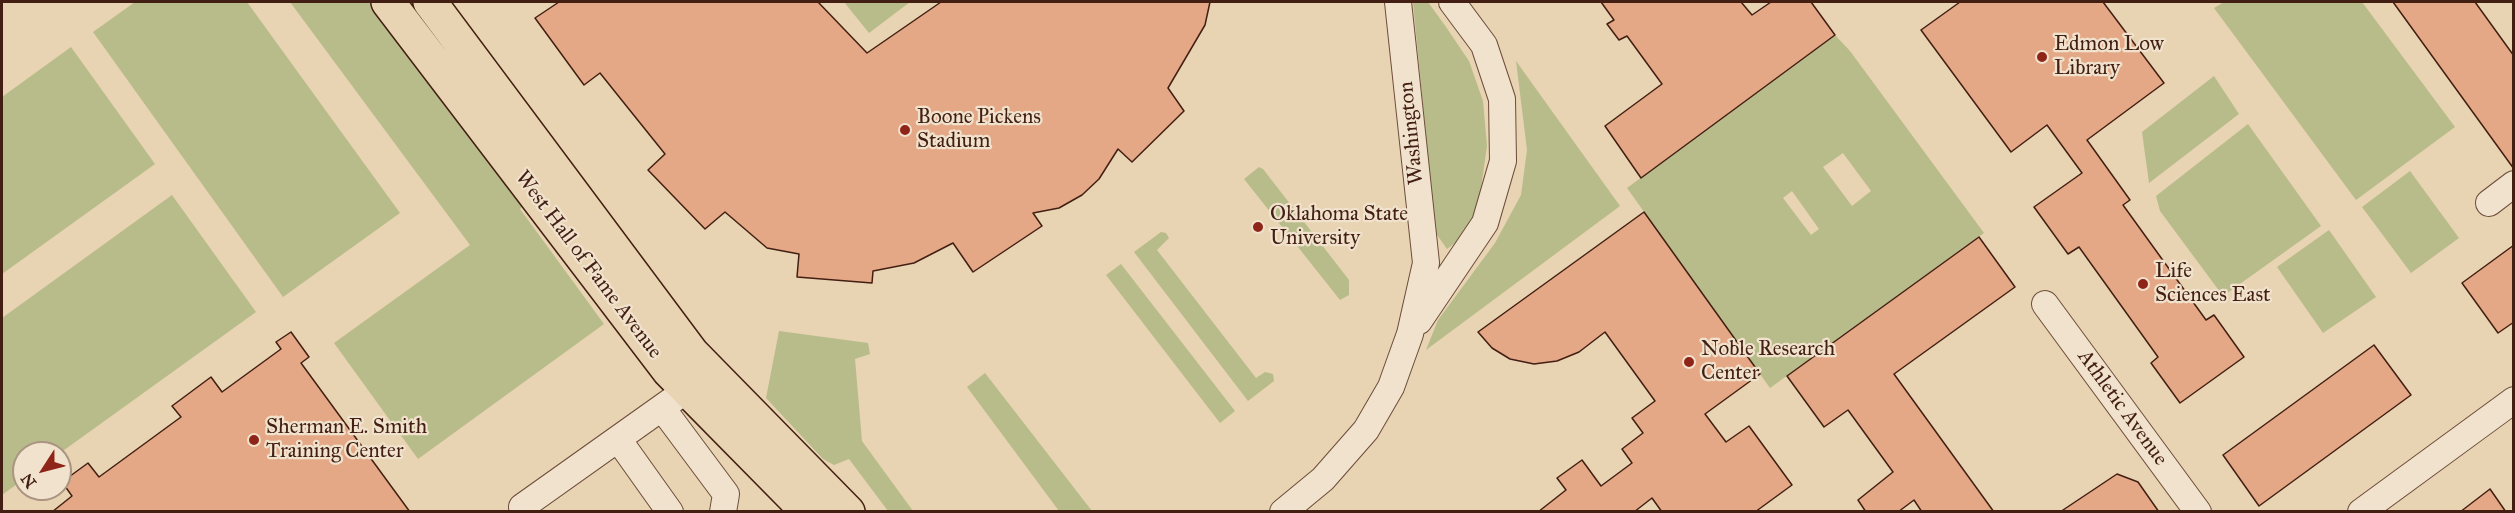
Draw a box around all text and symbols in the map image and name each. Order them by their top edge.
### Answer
place label: Edmon Low Library [2054,32,2164,82]
marker: Edmon Low Library [2035,50,2049,64]
street label: Washington [1394,80,1430,186]
place label: Boone Pickens Stadium [917,105,1041,155]
marker: Boone Pickens Stadium [898,123,912,137]
street label: West Hall of Fame Avenue [509,166,667,364]
place label: Oklahoma State University [1270,202,1408,252]
marker: Oklahoma State University [1251,220,1265,234]
place label: Life Sciences East [2155,259,2271,309]
marker: Life Sciences East [2136,277,2150,291]
place label: Noble Research Center [1701,337,1835,387]
street label: Athletic Avenue [2072,345,2172,471]
marker: Noble Research Center [1682,355,1696,369]
place label: Sherman E. Smith Training Center [266,415,427,465]
marker: Sherman E. Smith Training Center [247,433,261,447]
north arrow [12,441,72,501]
text: N [17,470,40,492]

